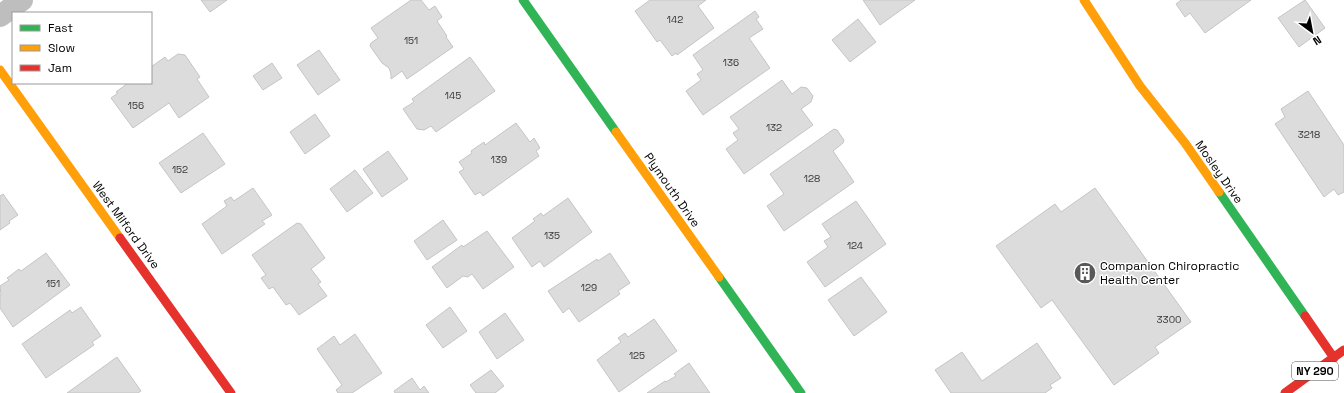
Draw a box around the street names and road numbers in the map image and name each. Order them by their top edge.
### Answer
street label: Mosley Drive [1191,137,1247,207]
street label: Plymouth Drive [640,150,704,230]
street label: West Milford Drive [89,178,163,272]
road number: NY 290 [1292,362,1338,380]

